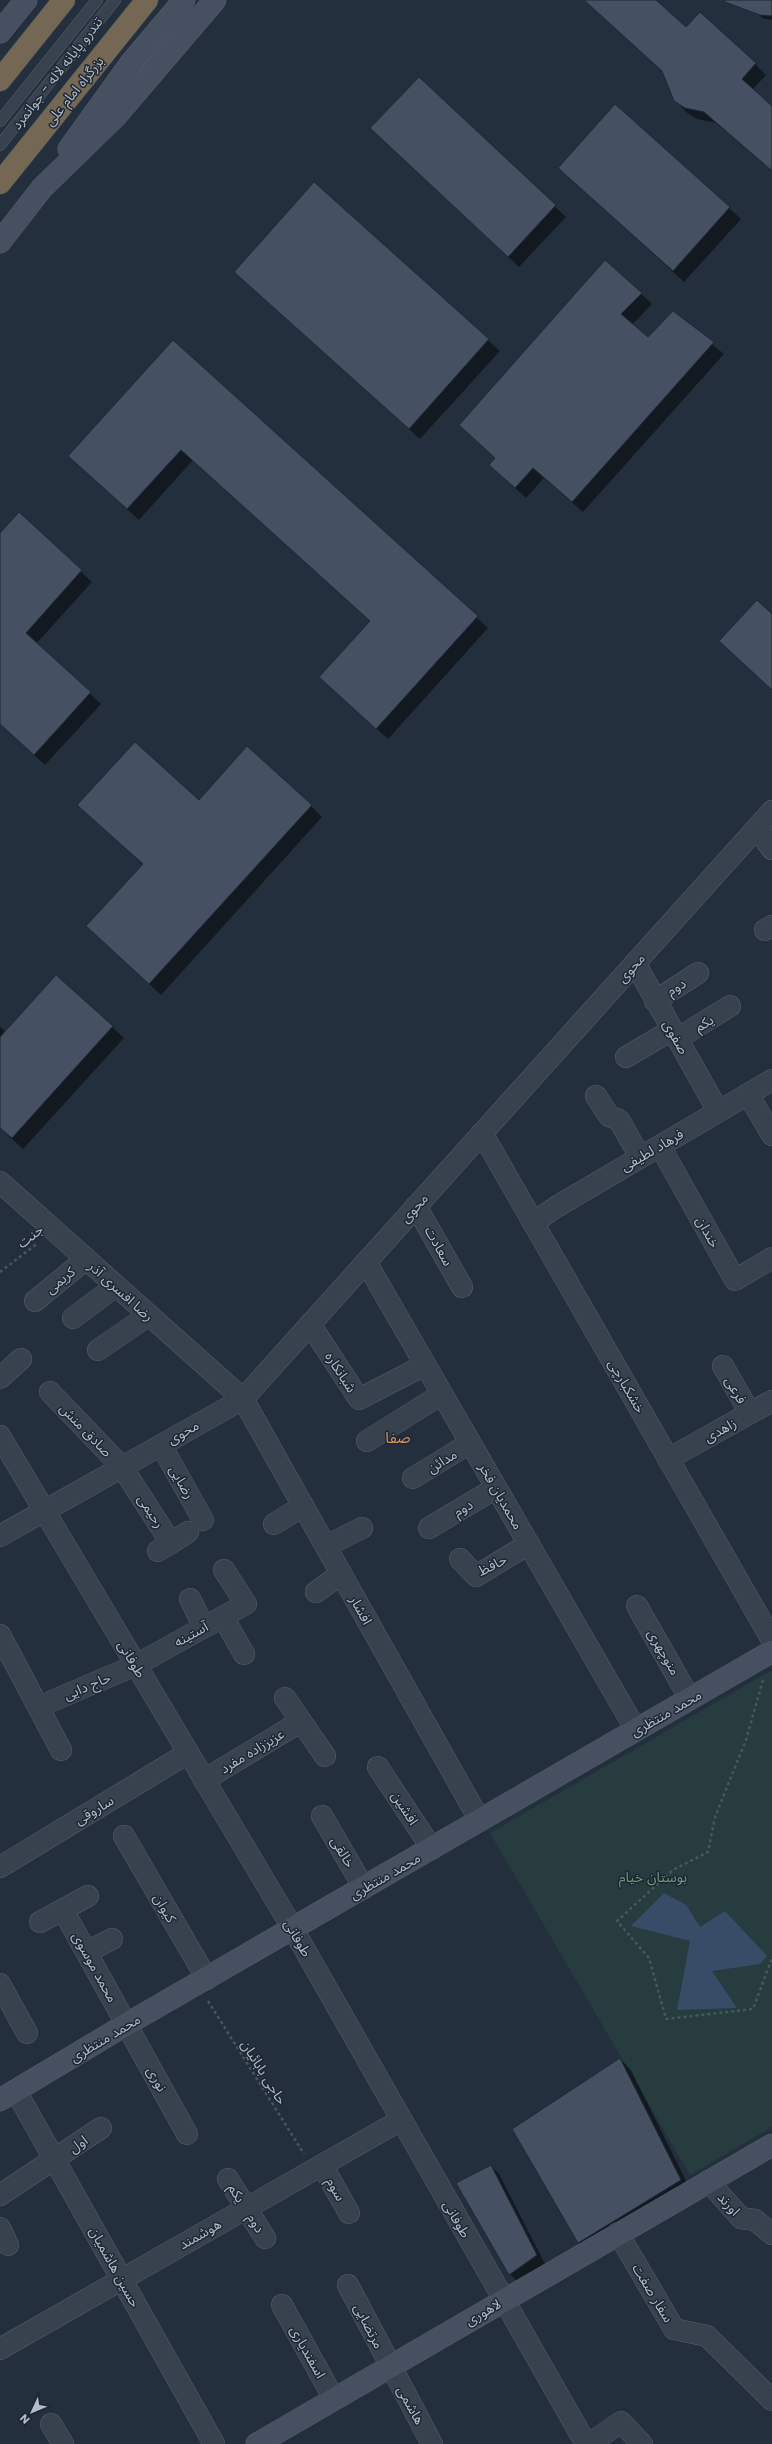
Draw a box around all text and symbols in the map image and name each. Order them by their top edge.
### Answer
street label: تندرو پایانه لاله - جوانمرد [7,12,107,134]
street label: بزرگراه امام علی [40,52,109,131]
street label: محوی [612,949,650,987]
street label: دوم [662,973,691,1002]
street label: یکم [691,1009,718,1037]
street label: صفوی [658,1016,694,1058]
street label: فرهاد لطیفی [617,1124,687,1176]
street label: محوی [395,1189,433,1227]
street label: خندان [691,1213,725,1251]
street label: جنت [13,1219,47,1253]
street label: سعادت [420,1222,458,1270]
street label: رضا افسری آذر [83,1256,158,1326]
street label: کریمی [41,1262,79,1298]
street label: شبانکاره [320,1348,362,1396]
street label: خشکبارچی [603,1355,650,1417]
street label: فرعی [720,1373,752,1407]
street label: صادق منش [55,1399,117,1462]
street label: زاهدی [700,1413,740,1447]
street label: محوی [163,1415,203,1449]
district label: صفا [385,1427,411,1448]
street label: مدائن [423,1444,461,1478]
street label: محمدیان فخر [473,1458,528,1533]
street label: رضایی [164,1461,200,1503]
street label: رحیمی [133,1490,169,1532]
street label: دوم [449,1494,477,1522]
street label: حافظ [474,1549,510,1581]
street label: افشار [344,1591,377,1628]
street label: آستینه [170,1616,213,1652]
street label: منوچهری [643,1625,685,1679]
street label: طوفانی [113,1636,151,1682]
street label: حاج دایی [60,1667,114,1706]
street label: محمد منتظری [627,1685,705,1741]
street label: عزیززاده مفرد [216,1724,288,1778]
street label: افشین [387,1787,423,1829]
street label: ساروقی [70,1790,118,1830]
street label: خالقی [326,1833,360,1871]
street label: محمد منتظری [346,1848,424,1904]
park label: بوستان خیام [619,1867,687,1888]
street label: کیوان [149,1890,181,1926]
street label: طوفانی [279,1915,317,1961]
street label: محمد موسوی [67,1928,123,2006]
street label: محمد منتظری [66,2009,144,2067]
street label: حاجی بابائیان [236,2036,292,2108]
street label: نوری [142,2063,172,2095]
street label: اول [64,2130,92,2158]
street label: سوم [320,2173,351,2205]
street label: یکم [223,2180,251,2207]
street label: اورند [713,2188,745,2220]
street label: طوفانی [438,2196,476,2242]
street label: دوم [241,2209,270,2237]
street label: هوشمند [175,2214,225,2254]
street label: حسین هاشمیان [85,2223,145,2311]
street label: سفار صفت [628,2260,679,2326]
street label: لاهوری [461,2294,505,2330]
street label: مرتضایی [349,2300,389,2352]
street label: اسفندیاری [285,2322,331,2382]
street label: هاشمی [392,2382,430,2428]
north arrow [12,2392,52,2432]
text: N [16,2410,33,2427]

